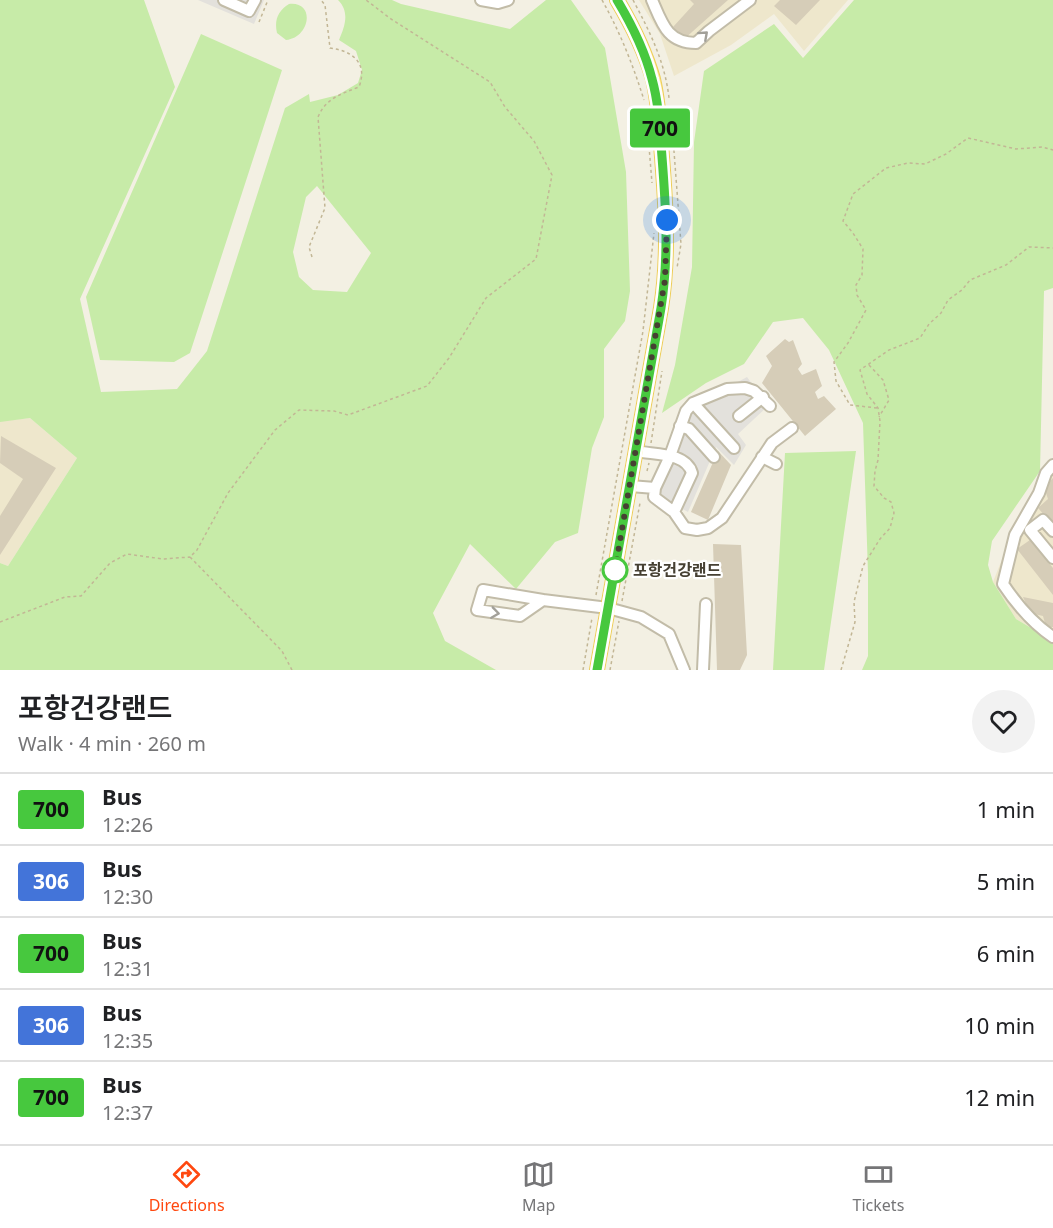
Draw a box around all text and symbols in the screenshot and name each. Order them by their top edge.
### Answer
one-way arrow [697,32,708,43]
line badge: 700 [626,108,694,148]
text: 700 [642,114,678,142]
your location [652,205,682,235]
marker: 포항건강랜드 [602,557,628,583]
place label: 포항건강랜드 [633,559,722,581]
one-way arrow [490,606,499,618]
text: 포항건강랜드 [18,688,173,726]
button: heart [972,690,1035,753]
text: Walk · 4 min · 260 m [18,730,206,757]
text: Bus [102,781,142,811]
text: 1 min [977,794,1035,824]
text: 700 [33,795,69,823]
text: 12:26 [102,811,153,838]
text: Bus [102,853,142,883]
text: 5 min [977,866,1035,896]
text: 306 [33,867,69,895]
text: 12:30 [102,883,153,910]
text: Bus [102,925,142,955]
text: 6 min [977,938,1035,968]
text: 700 [33,939,69,967]
text: 12:31 [102,955,153,982]
text: Bus [102,997,142,1027]
text: 10 min [964,1010,1035,1040]
text: 306 [33,1011,69,1039]
text: 12:35 [102,1027,153,1054]
text: Bus [102,1069,142,1099]
text: 12 min [964,1082,1035,1112]
text: 700 [33,1083,69,1111]
text: 12:37 [102,1099,153,1126]
tab: Directions [149,1158,225,1216]
tab: Map [522,1158,555,1216]
tab: Tickets [853,1158,904,1216]

